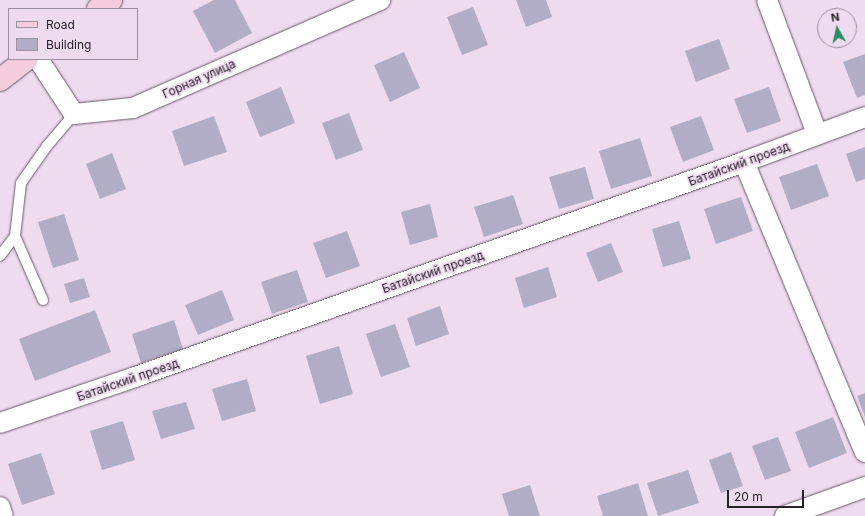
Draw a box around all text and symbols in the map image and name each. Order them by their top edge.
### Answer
legend [8,8,138,60]
north arrow [817,8,857,48]
text: N [830,10,841,25]
text: Road [46,17,75,32]
text: Building [46,37,91,52]
street label: Горная улица [160,56,238,102]
street label: Батайский проезд [686,139,792,189]
street label: Батайский проезд [380,248,486,296]
street label: Батайский проезд [75,356,181,404]
scale bar [729,482,806,508]
text: 20 m [734,489,763,504]

